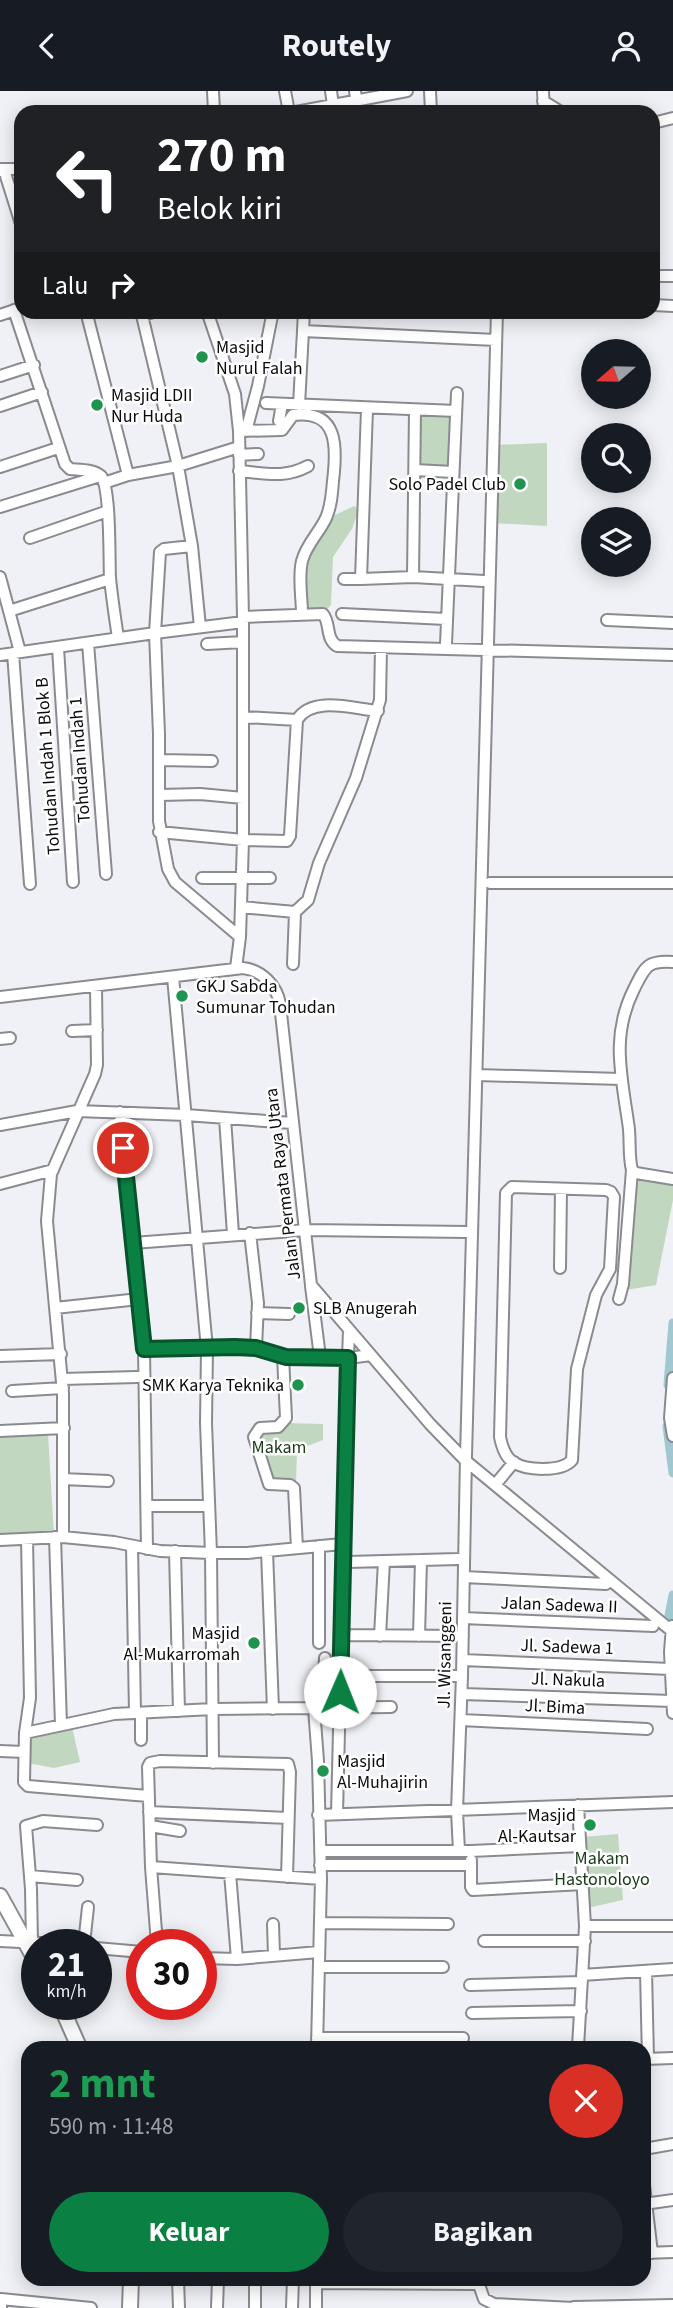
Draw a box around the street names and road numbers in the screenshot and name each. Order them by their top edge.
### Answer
street label: Tohudan Indah 1 Blok B [29,676,67,856]
street label: Tohudan Indah 1 [63,696,97,824]
street label: Jalan Permata Raya Utara [259,1087,307,1281]
street label: Jalan Sadewa II [500,1590,618,1620]
street label: Jl. Wisanggeni [432,1601,458,1709]
street label: Jl. Sadewa 1 [520,1633,614,1661]
street label: Jl. Nakula [531,1666,605,1694]
street label: Jl. Bima [524,1693,586,1721]

